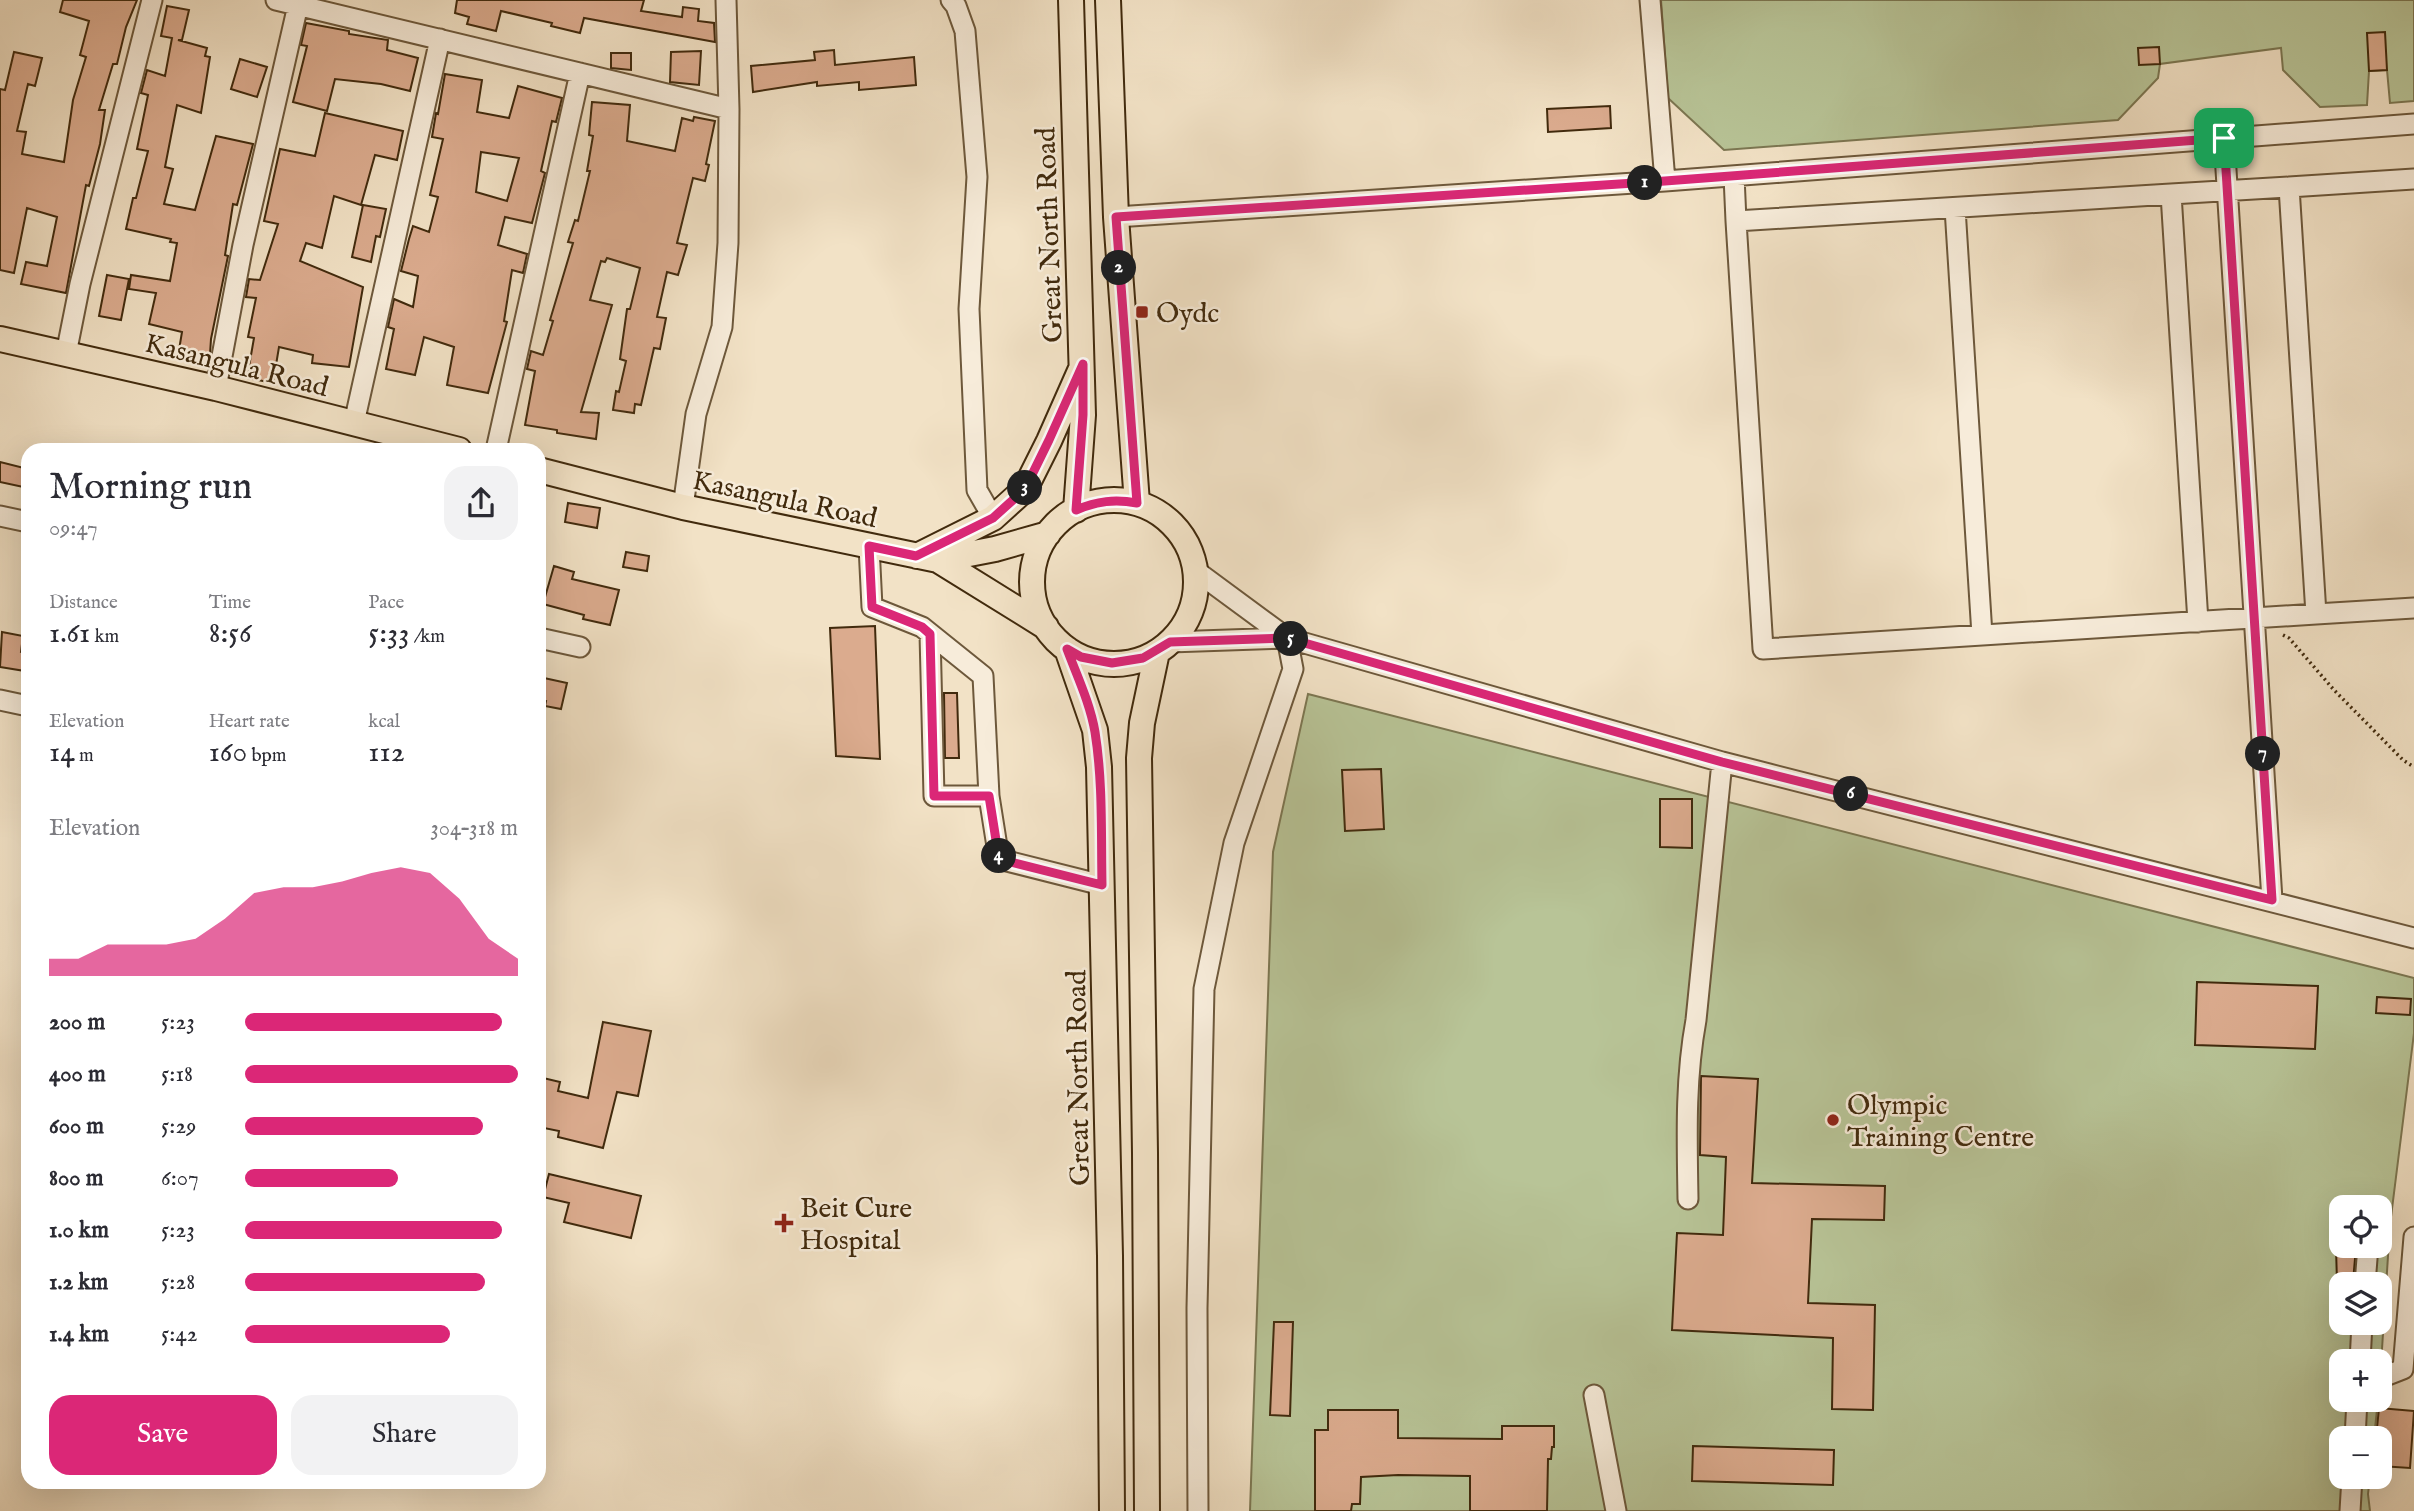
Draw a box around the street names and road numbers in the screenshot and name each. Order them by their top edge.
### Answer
street label: Great North Road [1029,126,1072,343]
street label: Kasangula Road [141,327,332,406]
street label: Kasangula Road [689,464,880,537]
street label: Great North Road [1060,970,1099,1186]

